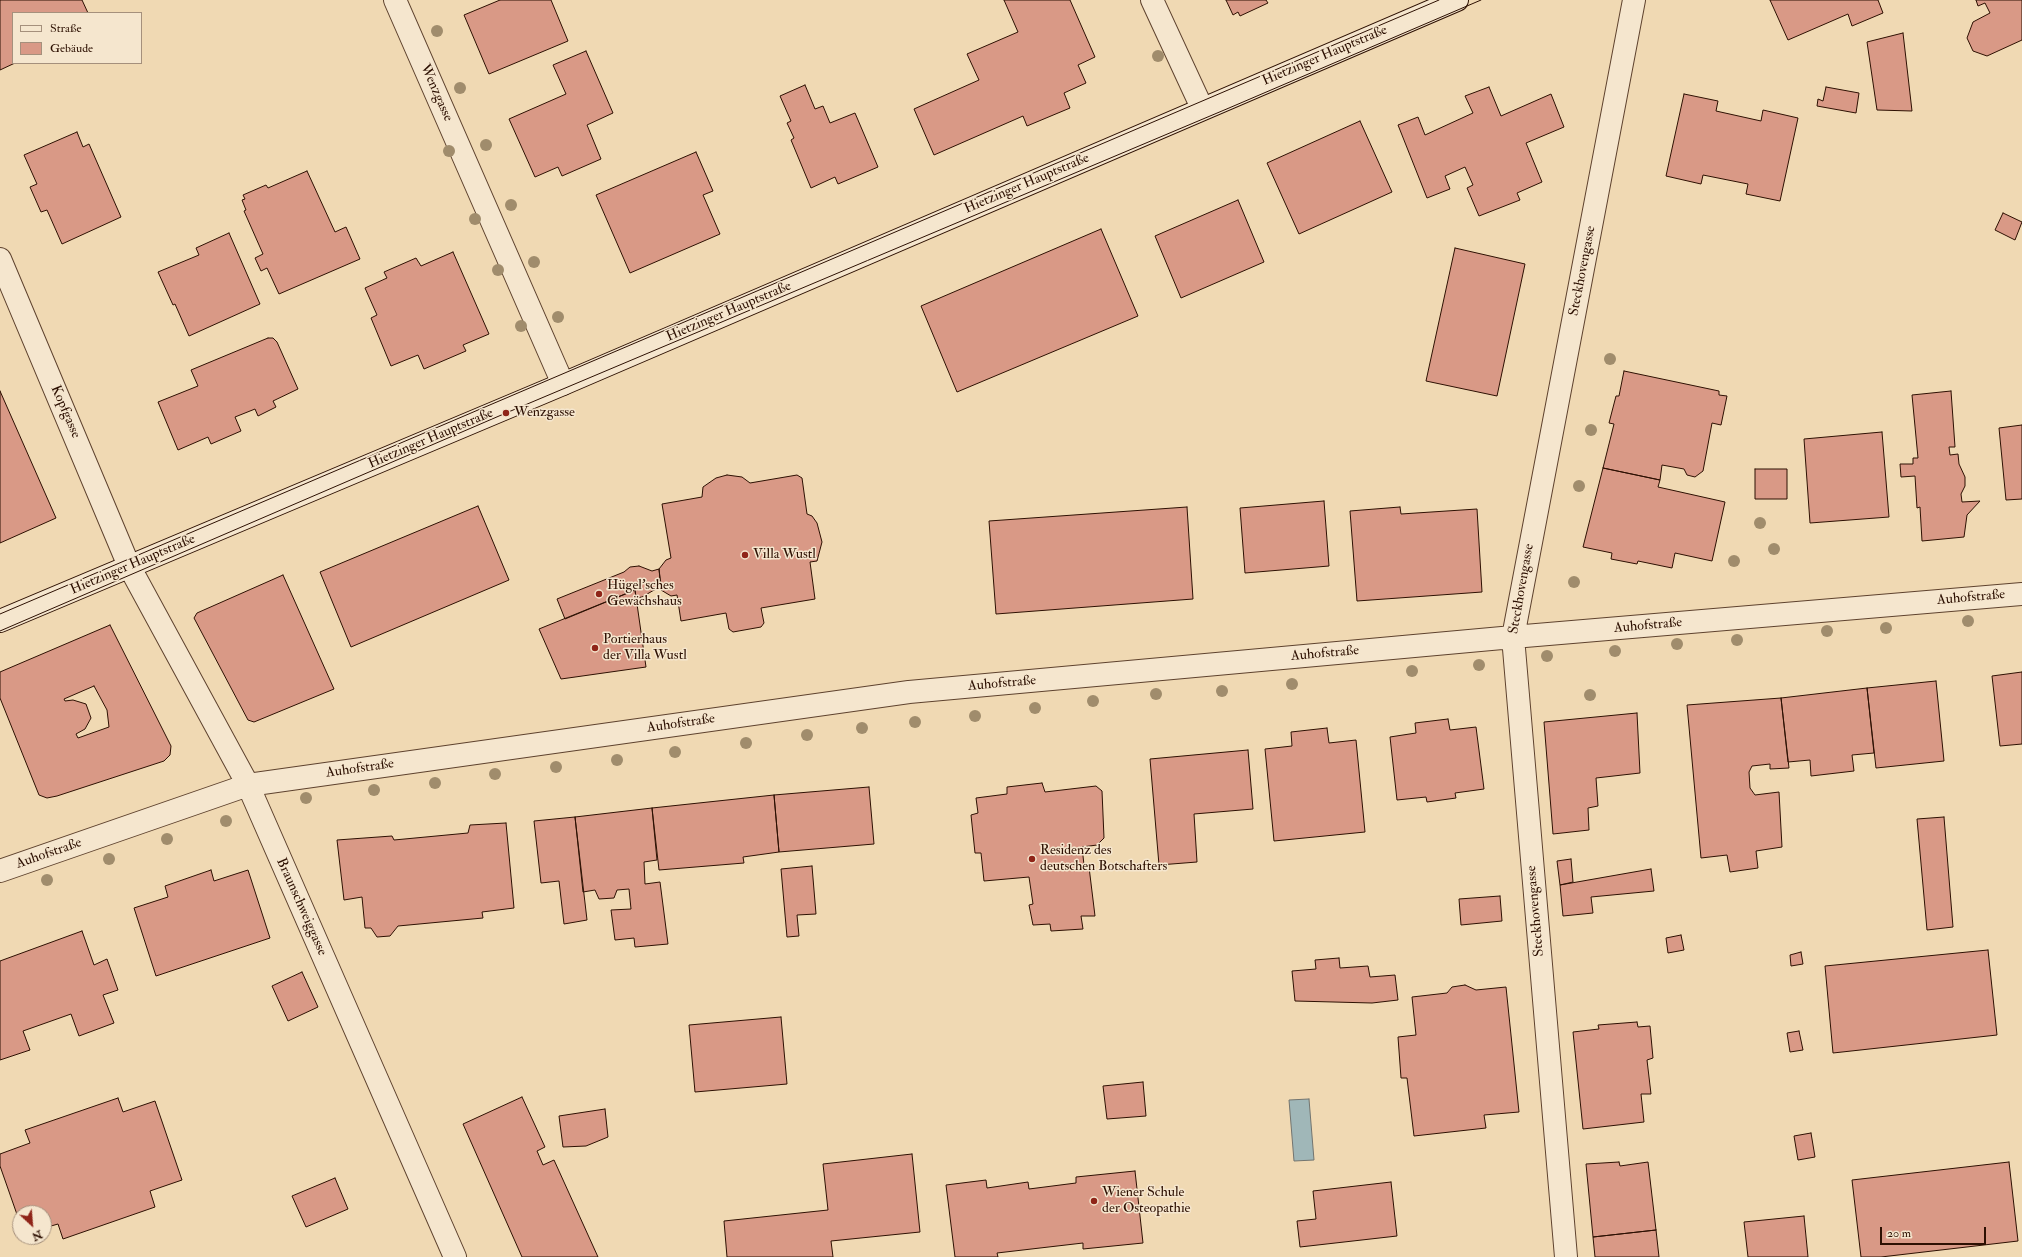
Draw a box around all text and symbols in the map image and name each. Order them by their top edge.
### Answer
legend [12,12,142,64]
text: Straße [50,21,81,36]
street label: Hietzinger Hauptstraße [1260,22,1390,90]
text: Gebäude [50,41,93,56]
street label: Wenzgasse [416,62,456,124]
street label: Hietzinger Hauptstraße [962,150,1092,218]
street label: Steckhovengasse [1566,224,1600,318]
street label: Hietzinger Hauptstraße [664,278,794,346]
street label: Kopfgasse [46,383,84,441]
street label: Hietzinger Hauptstraße [366,405,496,473]
place label: Wenzgasse [514,405,575,421]
marker: Wenzgasse [501,408,511,418]
street label: Hietzinger Hauptstraße [68,531,198,599]
street label: Steckhovengasse [1506,542,1538,636]
place label: Villa Wustl [753,547,816,563]
marker: Villa Wustl [740,550,750,560]
place label: Hügel'sches Gewächshaus [607,578,682,610]
street label: Auhofstraße [1936,587,2006,609]
marker: Hügel'sches Gewächshaus [594,589,604,599]
street label: Auhofstraße [1613,615,1683,637]
place label: Portierhaus der Villa Wustl [603,632,687,664]
marker: Portierhaus der Villa Wustl [590,643,600,653]
street label: Auhofstraße [1290,643,1360,665]
street label: Auhofstraße [967,673,1037,695]
street label: Auhofstraße [646,711,716,737]
street label: Auhofstraße [325,756,395,782]
street label: Auhofstraße [14,835,84,873]
place label: Residenz des deutschen Botschafters [1040,843,1167,876]
marker: Residenz des deutschen Botschafters [1027,854,1037,864]
street label: Braunschweiggasse [272,856,330,958]
street label: Steckhovengasse [1524,865,1548,957]
place label: Wiener Schule der Osteopathie [1102,1185,1190,1218]
marker: Wiener Schule der Osteopathie [1089,1196,1099,1206]
north arrow [12,1205,52,1245]
scale bar [1882,1219,1988,1245]
text: 20 m [1887,1226,1911,1241]
text: N [30,1227,44,1243]

